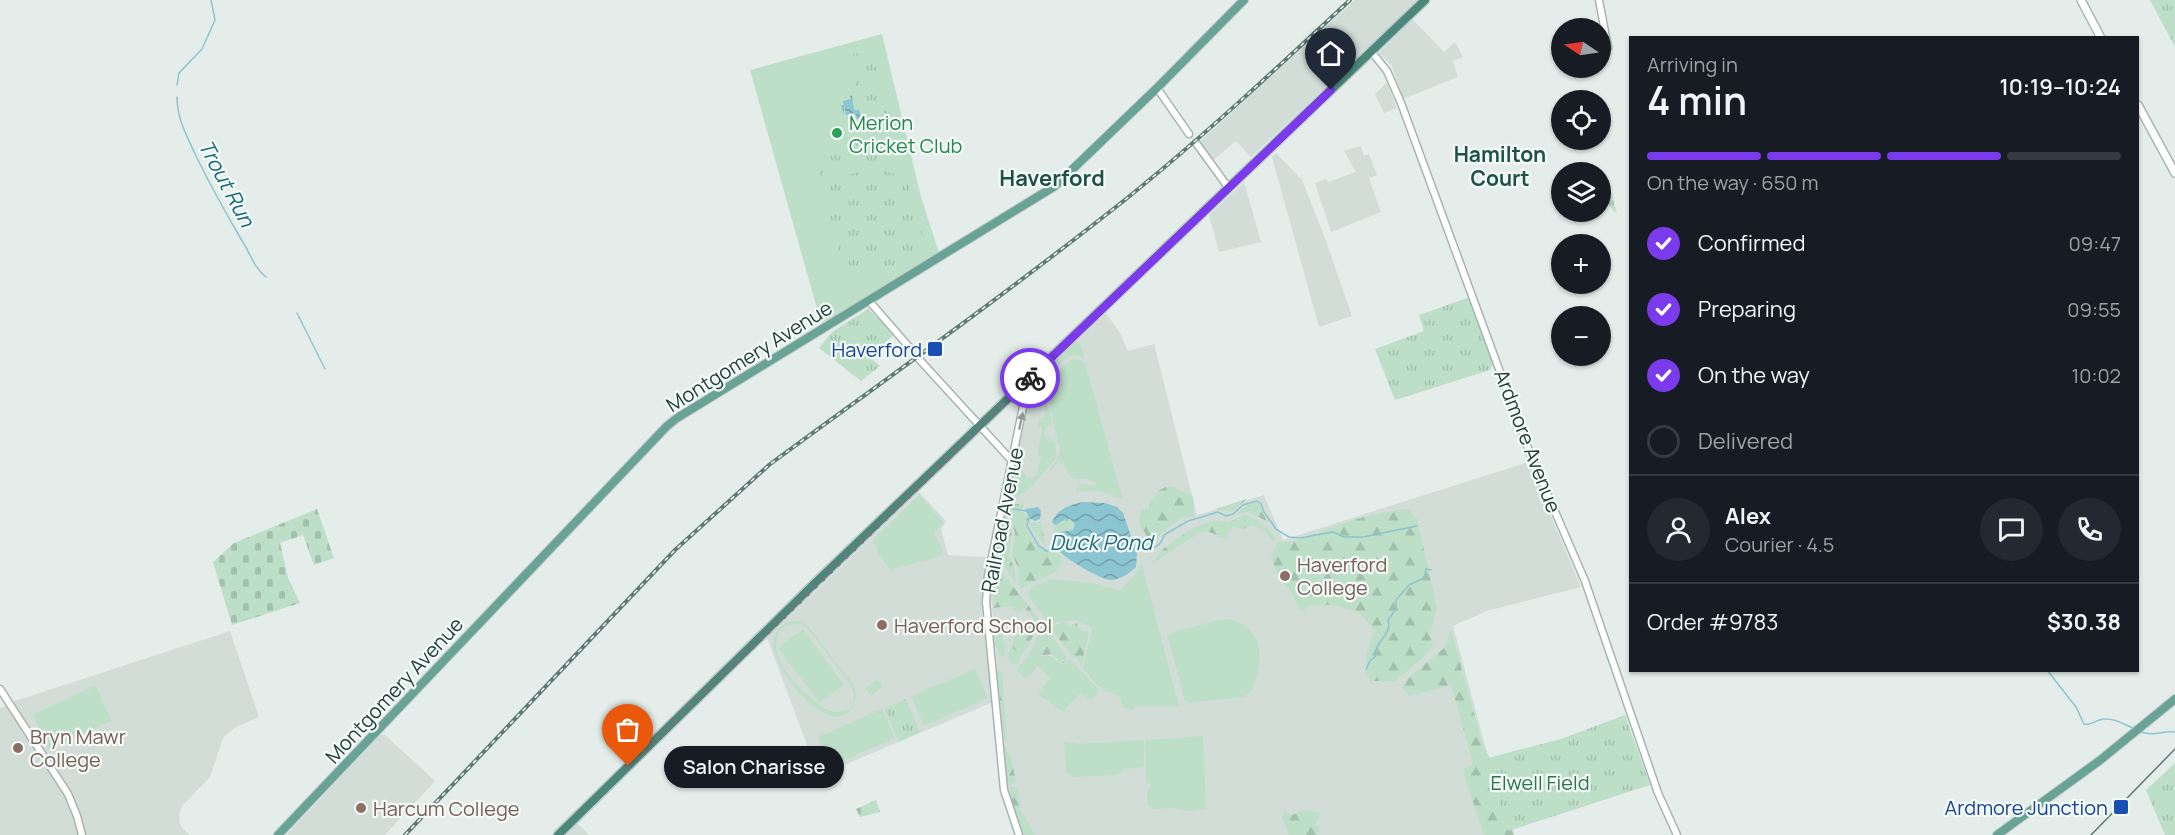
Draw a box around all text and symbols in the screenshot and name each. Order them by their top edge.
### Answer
north arrow [1551,18,1611,78]
map controls [1551,18,1611,366]
pin [1305,28,1356,90]
icon: home [1314,37,1347,70]
text: Arriving in [1647,51,1738,78]
text: 10:19–10:24 [1999,72,2121,102]
text: 4 min [1647,73,1747,127]
button: locate [1551,90,1611,150]
place label: Merion Cricket Club [849,109,963,159]
marker: Merion Cricket Club [830,126,844,140]
water label: Trout Run [192,135,262,233]
district label: Hamilton Court [1454,140,1546,192]
button: layers [1551,162,1611,222]
district label: Haverford [999,163,1105,193]
text: On the way · 650 m [1647,169,1818,196]
icon: check [1647,227,1680,260]
text: Confirmed [1698,228,1806,258]
text: 09:47 [2069,230,2121,257]
button: + [1551,234,1611,294]
icon: check [1647,293,1680,326]
street label: Montgomery Avenue [661,294,837,418]
text: Preparing [1698,294,1796,324]
text: 09:55 [2067,296,2121,323]
button: − [1551,306,1611,366]
place label: Haverford [832,336,922,363]
marker: Haverford [926,340,944,358]
courier [1000,348,1060,408]
icon: check [1647,359,1680,392]
text: On the way [1698,360,1810,390]
icon: bike [1014,362,1047,395]
text: 10:02 [2071,362,2121,389]
street label: Ardmore Avenue [1488,365,1568,517]
one-way arrow [1016,412,1026,430]
text: Delivered [1698,426,1793,456]
street label: Railroad Avenue [975,445,1029,595]
button: person [1647,498,1710,561]
button: chat [1980,498,2043,561]
button: phone [2058,498,2121,561]
text: Alex [1725,501,1771,531]
water label: Duck Pond [1050,528,1155,556]
text: Courier · 4.5 [1725,531,1834,558]
place label: Haverford College [1297,551,1387,601]
marker: Haverford College [1278,569,1292,583]
text: Order #9783 [1647,607,1778,637]
text: $30.38 [2047,607,2121,637]
street label: Montgomery Avenue [319,611,469,769]
place label: Haverford School [894,612,1052,639]
marker: Haverford School [875,618,889,632]
pin [602,704,653,766]
icon: bag [611,713,644,746]
place label: Bryn Mawr College [30,723,126,773]
marker: Bryn Mawr College [11,741,25,755]
callout: Salon Charisse [664,745,844,787]
text: Salon Charisse [683,753,825,780]
park label: Elwell Field [1491,769,1590,796]
place label: Ardmore Junction [1945,794,2108,821]
place label: Harcum College [373,795,519,822]
marker: Ardmore Junction [2112,798,2130,816]
marker: Harcum College [354,801,368,815]

